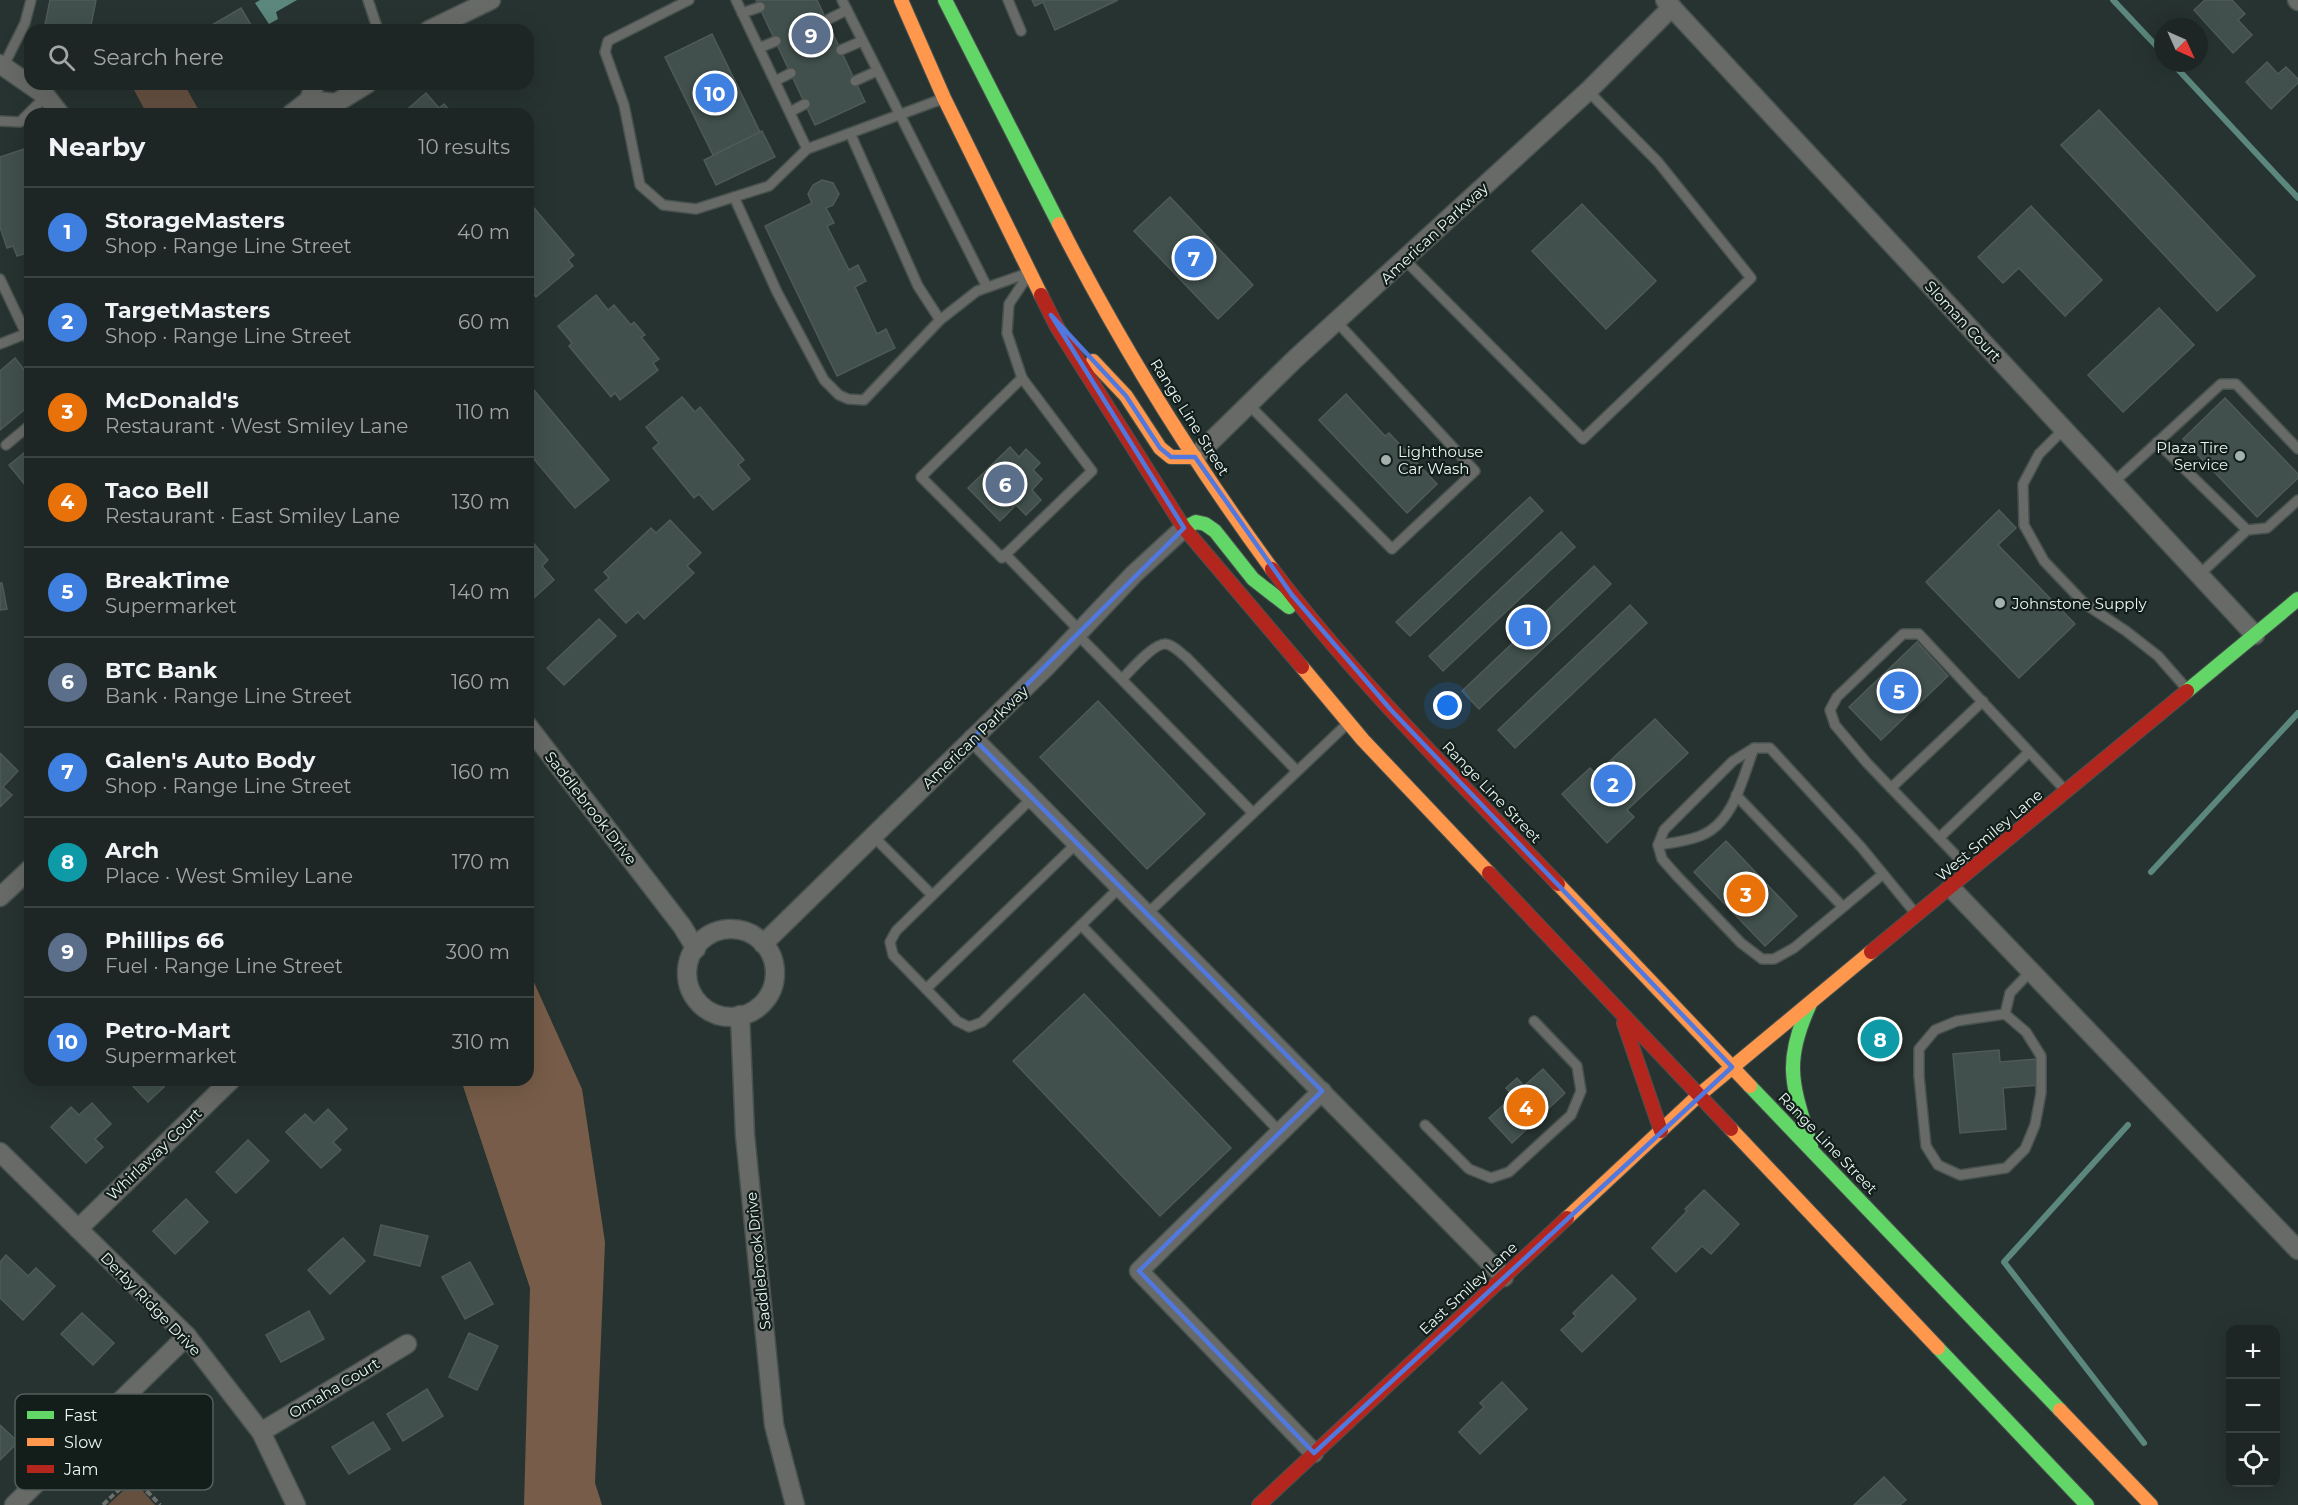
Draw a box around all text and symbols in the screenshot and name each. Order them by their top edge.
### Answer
pin: 9 [792,12,830,57]
north arrow [2154,18,2208,72]
search box [24,24,534,90]
icon: search [45,41,78,74]
text: Search here [93,44,224,71]
pin: 10 [696,70,734,116]
text: Nearby [48,131,145,163]
text: 10 results [418,135,510,159]
street label: American Parkway [1376,178,1492,288]
text: StorageMasters [105,207,285,234]
text: 1 [64,220,71,244]
text: 40 m [457,220,510,244]
text: Shop · Range Line Street [105,234,352,258]
pin: 7 [1174,236,1214,280]
street label: Sloman Court [1921,277,2005,365]
text: TargetMasters [105,297,270,324]
text: 2 [62,310,73,334]
text: 60 m [458,310,510,334]
text: Shop · Range Line Street [105,324,352,348]
street label: Range Line Street [1146,355,1234,479]
text: McDonald's [105,387,239,414]
text: 3 [62,400,73,424]
text: 110 m [456,400,510,424]
text: Restaurant · West Smiley Lane [105,414,408,438]
place label: Plaza Tire Service [2156,438,2228,474]
place label: Lighthouse Car Wash [1398,442,1483,478]
marker: Plaza Tire Service [2233,449,2247,463]
marker: Lighthouse Car Wash [1379,453,1393,467]
pin: 6 [986,462,1024,506]
text: Taco Bell [105,477,209,504]
text: 4 [61,490,74,514]
text: 130 m [452,490,510,514]
text: Restaurant · East Smiley Lane [105,504,400,528]
text: BreakTime [105,567,230,594]
text: 5 [62,580,73,604]
text: 140 m [450,580,510,604]
text: Supermarket [105,594,237,618]
place label: Johnstone Supply [2011,594,2147,613]
marker: Johnstone Supply [1993,596,2007,610]
pin: 1 [1508,604,1547,650]
text: BTC Bank [105,657,217,684]
pin: 5 [1880,668,1918,714]
text: 6 [61,670,74,694]
text: 160 m [451,670,510,694]
street label: American Parkway [918,681,1033,793]
text: Bank · Range Line Street [105,684,352,708]
your location [1433,691,1462,720]
street label: Range Line Street [1438,737,1546,847]
text: Galen's Auto Body [105,747,315,774]
street label: Saddlebrook Drive [541,748,641,868]
text: 7 [61,760,74,784]
text: 160 m [451,760,510,784]
pin: 2 [1594,762,1632,806]
text: Shop · Range Line Street [105,774,352,798]
street label: West Smiley Lane [1932,785,2046,885]
text: Arch [105,837,159,864]
text: 8 [61,850,74,874]
text: 170 m [452,850,510,874]
text: Place · West Smiley Lane [105,864,353,888]
pin: 3 [1726,872,1766,916]
text: Phillips 66 [105,927,224,954]
text: 9 [61,940,74,964]
text: 300 m [446,940,510,964]
text: Fuel · Range Line Street [105,954,343,978]
pin: 8 [1860,1016,1900,1062]
text: Petro-Mart [105,1017,231,1044]
text: 10 [57,1030,78,1054]
text: 310 m [452,1030,510,1054]
text: Supermarket [105,1044,237,1068]
pin: 4 [1506,1084,1546,1130]
street label: Range Line Street [1774,1088,1882,1198]
street label: Whirlaway Court [102,1104,206,1204]
street label: Saddlebrook Drive [741,1191,775,1331]
street label: East Smiley Lane [1415,1238,1521,1338]
street label: Derby Ridge Drive [97,1248,205,1360]
map controls [2226,1325,2280,1487]
button: + [2226,1325,2280,1379]
street label: Omaha Court [285,1353,383,1423]
button: − [2226,1379,2280,1433]
legend [15,1394,213,1490]
text: Fast [64,1406,98,1425]
text: Slow [64,1433,102,1452]
button: locate [2226,1433,2280,1487]
text: Jam [63,1460,98,1479]

